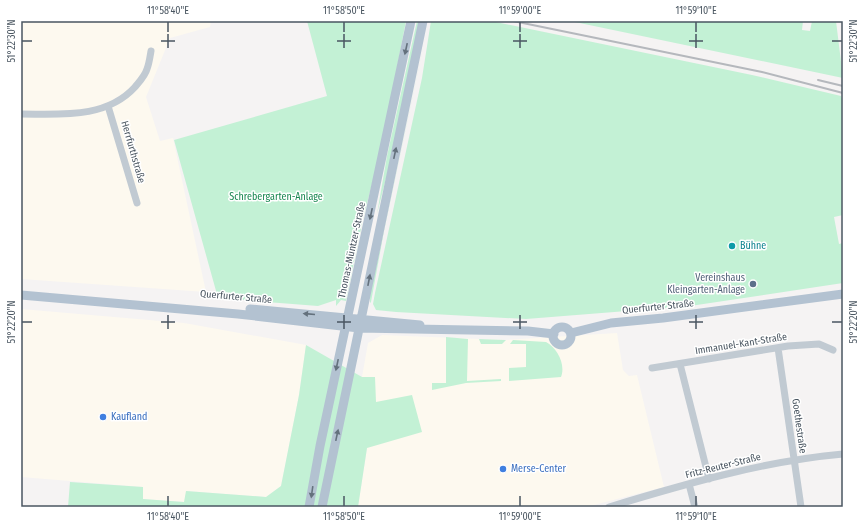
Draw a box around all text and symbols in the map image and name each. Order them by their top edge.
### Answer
text: 11°58'40"E [147,5,189,17]
text: 11°58'50"E [323,5,365,17]
text: 11°59'00"E [499,5,541,17]
text: 11°59'10"E [675,5,717,17]
text: 51°22'30"N [6,20,18,63]
text: 51°22'30"N [848,20,860,63]
one-way arrow [402,43,408,55]
street label: Herrfurthstraße [118,119,148,185]
one-way arrow [393,147,399,159]
park label: Schrebergarten-Anlage [229,191,323,203]
street label: Thomas-Müntzer-Straße [336,201,368,299]
one-way arrow [367,208,373,221]
place label: Bühne [740,240,766,252]
marker: Bühne [727,241,737,251]
place label: Vereinshaus Kleingarten-Anlage [667,272,745,296]
one-way arrow [366,274,372,286]
marker: Vereinshaus Kleingarten-Anlage [748,279,758,289]
street label: Querfurter Straße [199,288,273,306]
street label: Querfurter Straße [621,297,695,317]
text: 51°22'20"N [6,301,18,343]
text: 51°22'20"N [848,301,860,343]
one-way arrow [303,311,315,318]
street label: Immanuel-Kant-Straße [694,331,788,357]
one-way arrow [334,359,340,371]
street label: Goethestraße [789,398,809,454]
place label: Kaufland [111,411,147,423]
marker: Kaufland [98,412,108,422]
one-way arrow [334,429,340,441]
street label: Fritz-Reuter-Straße [684,451,762,481]
place label: Merse-Center [511,463,566,475]
marker: Merse-Center [498,464,508,474]
one-way arrow [309,486,315,498]
text: 11°58'40"E [147,511,189,523]
text: 11°58'50"E [323,511,365,523]
text: 11°59'00"E [499,511,541,523]
text: 11°59'10"E [675,511,717,523]

